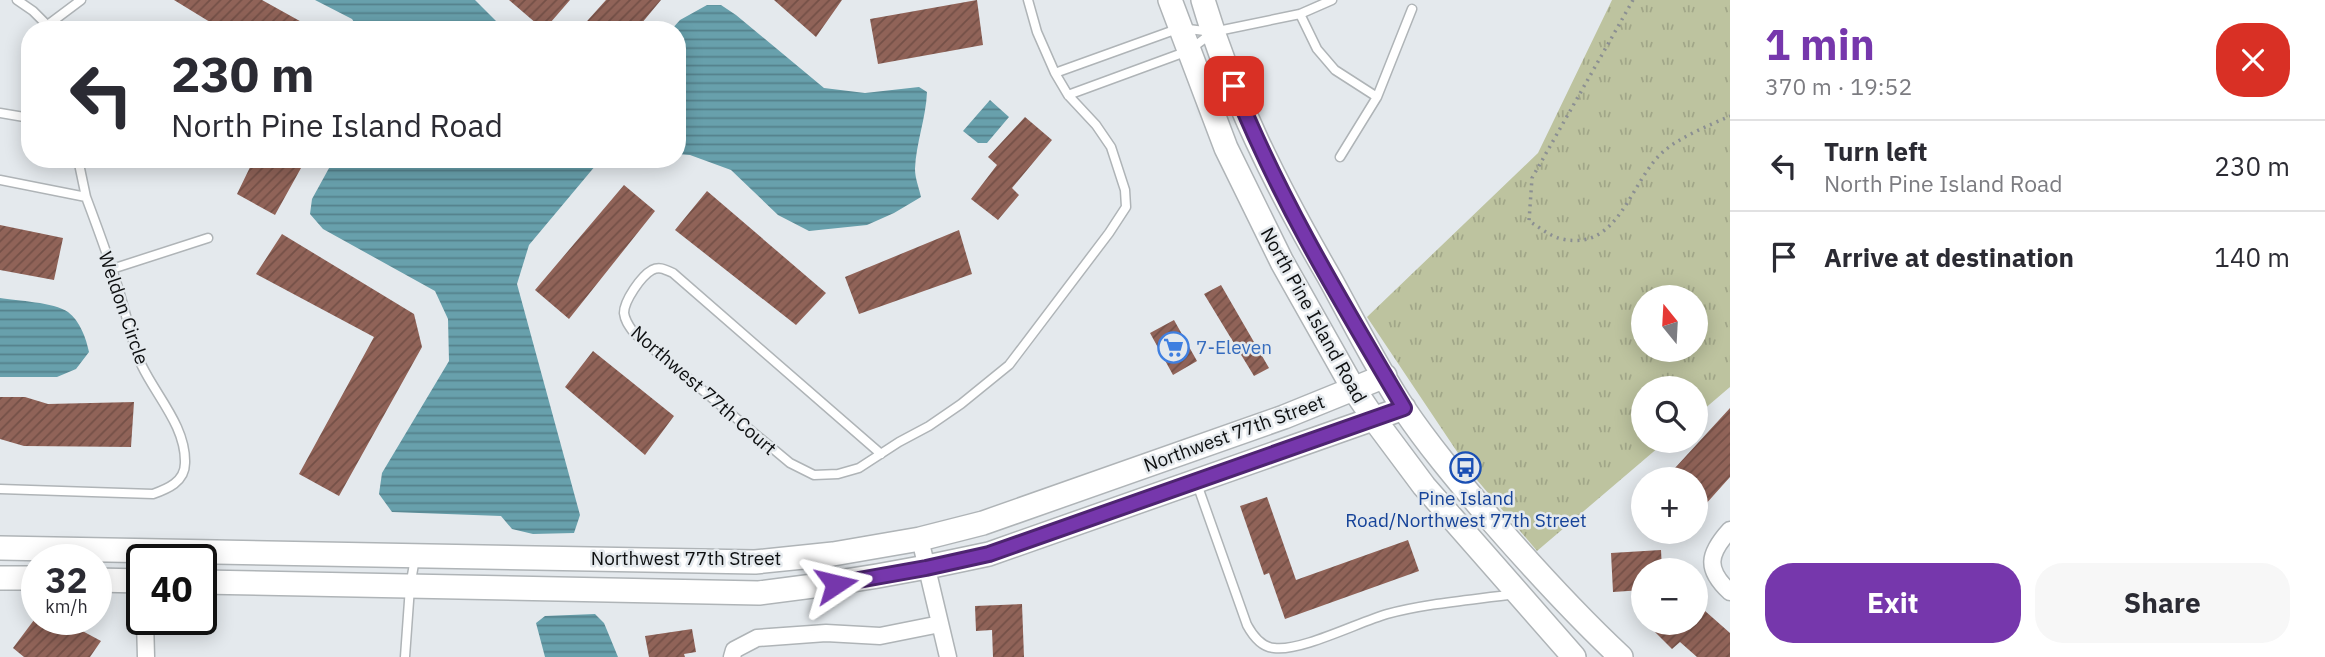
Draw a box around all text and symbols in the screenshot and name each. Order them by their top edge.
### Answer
text: 1 min [1765,17,1875,72]
button: close [2216,23,2290,97]
text: 230 m [171,42,315,105]
icon: left [56,49,147,140]
pin [1204,56,1264,116]
icon: arrive [1215,67,1253,105]
text: 370 m · 19:52 [1765,71,1912,101]
text: North Pine Island Road [171,104,503,146]
text: Turn left [1824,134,1927,168]
icon: left [1765,147,1803,185]
text: 230 m [2214,149,2290,183]
text: North Pine Island Road [1824,168,2063,198]
street label: North Pine Island Road [1256,223,1372,407]
icon: arrive [1765,238,1803,276]
text: Arrive at destination [1824,240,2074,274]
text: 140 m [2214,240,2290,274]
street label: Weldon Circle [93,248,155,368]
north arrow [1631,285,1708,362]
map controls [1631,285,1708,635]
street label: Northwest 77th Court [626,320,782,460]
supermarket icon: 7-Eleven [1156,330,1190,364]
place label: 7-Eleven [1196,335,1272,359]
button: search [1631,376,1708,453]
street label: Northwest 77th Street [1140,389,1328,477]
bus stop icon: Pine Island Road/Northwest 77th Street [1449,450,1483,484]
button: + [1631,467,1708,544]
place label: Pine Island Road/Northwest 77th Street [1345,486,1587,532]
speed limit sign: 40 [126,544,217,635]
street label: Northwest 77th Street [591,546,781,570]
position arrow [799,547,873,621]
text: 32 [45,557,88,603]
button: − [1631,558,1708,635]
button: Exit [1765,563,2021,643]
button: Share [2035,563,2290,643]
text: km/h [45,595,88,618]

